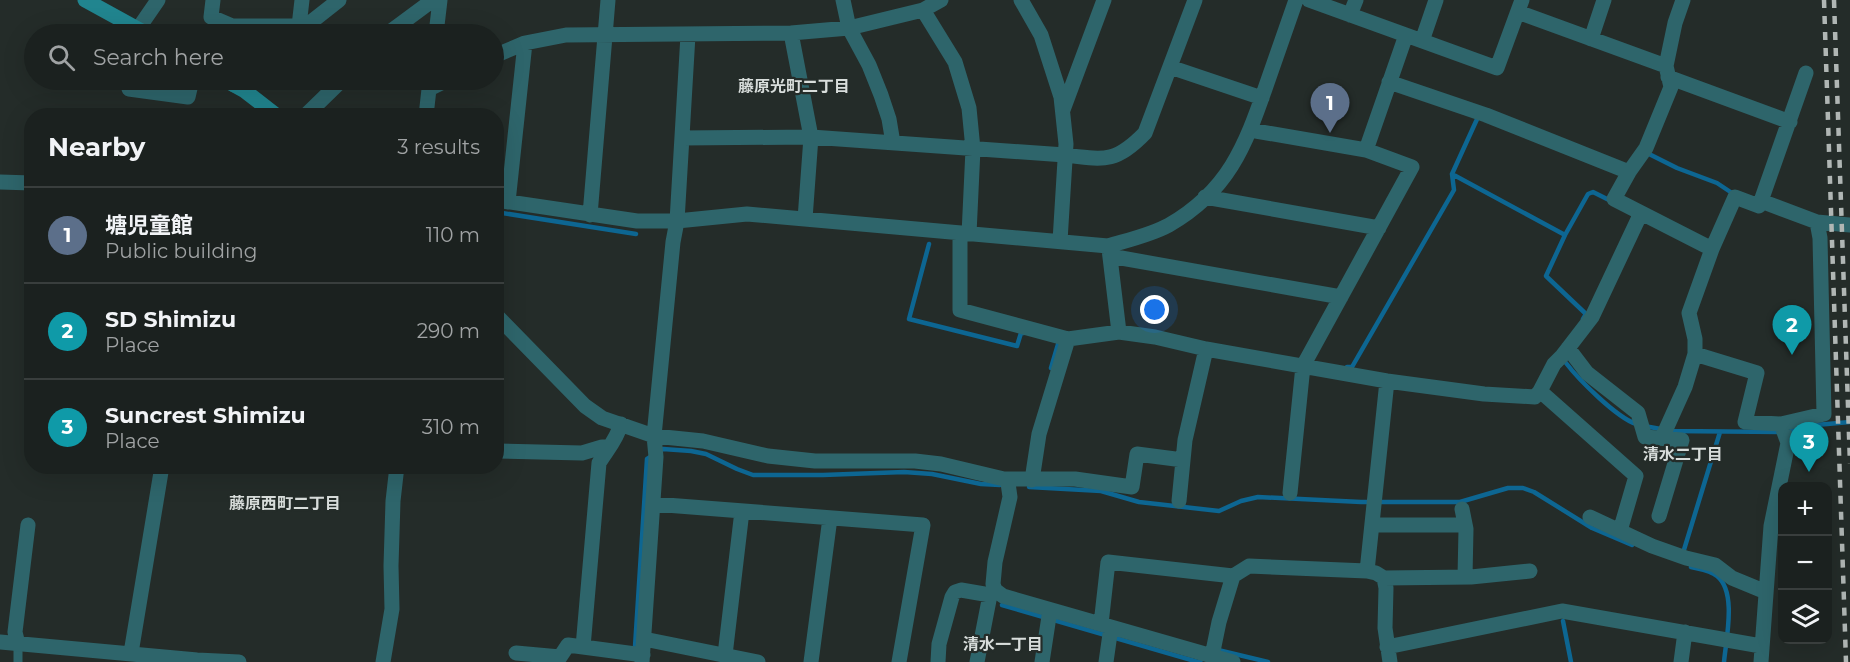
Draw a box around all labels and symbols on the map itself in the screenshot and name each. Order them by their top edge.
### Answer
district label: 藤原光町二丁目 [738,77,850,96]
pin: 1 [1310,84,1350,133]
your location [1140,295,1169,324]
pin: 2 [1772,306,1812,355]
pin: 3 [1790,422,1828,472]
district label: 清水二丁目 [1643,445,1723,464]
district label: 藤原西町二丁目 [229,494,341,513]
district label: 清水一丁目 [963,635,1043,654]

